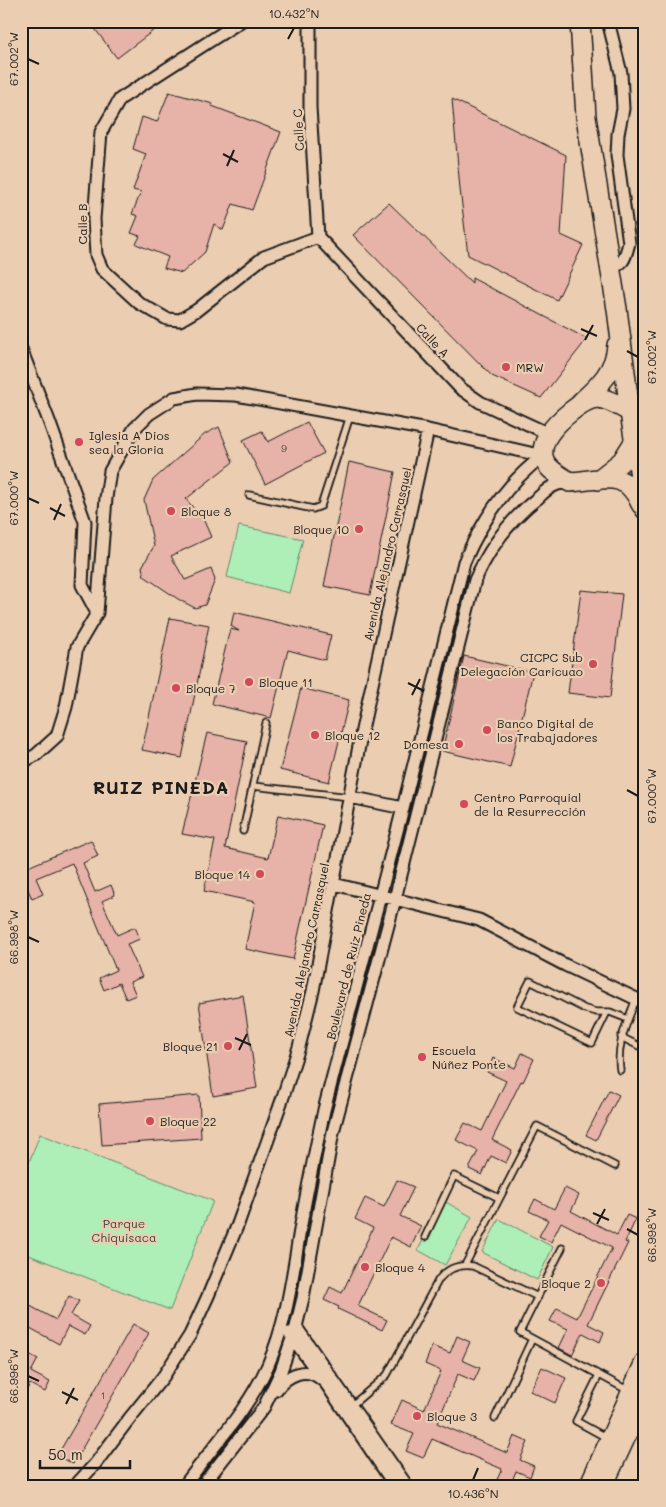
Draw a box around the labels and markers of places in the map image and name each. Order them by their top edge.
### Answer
place label: MRW [516,359,544,375]
marker: MRW [500,361,512,373]
place label: Iglesia A Dios sea la Gloria [89,427,170,457]
marker: Iglesia A Dios sea la Gloria [73,436,85,448]
place label: Bloque 8 [181,503,231,519]
marker: Bloque 8 [165,505,177,517]
place label: Bloque 10 [293,521,350,537]
marker: Bloque 10 [353,523,365,535]
place label: CICPC Sub Delegación Caricuao [460,649,583,679]
marker: CICPC Sub Delegación Caricuao [587,658,599,670]
place label: Bloque 11 [259,674,313,690]
marker: Bloque 11 [243,676,255,688]
place label: Bloque 7 [186,680,236,696]
marker: Bloque 7 [170,682,182,694]
place label: Banco Digital de los Trabajadores [497,715,598,745]
marker: Banco Digital de los Trabajadores [481,724,493,736]
place label: Bloque 12 [325,727,380,743]
marker: Bloque 12 [309,729,321,741]
place label: Domesa [403,736,449,752]
marker: Domesa [453,738,465,750]
place label: Centro Parroquial de la Resurrección [474,789,586,819]
marker: Centro Parroquial de la Resurrección [458,798,470,810]
place label: Bloque 14 [194,866,250,882]
marker: Bloque 14 [254,868,266,880]
place label: Bloque 21 [163,1038,218,1054]
marker: Bloque 21 [222,1040,234,1052]
place label: Escuela Núñez Ponte [432,1042,506,1072]
marker: Escuela Núñez Ponte [416,1051,428,1063]
place label: Bloque 22 [160,1113,216,1129]
marker: Bloque 22 [144,1115,156,1127]
place label: Bloque 4 [375,1259,425,1275]
marker: Bloque 4 [359,1261,371,1273]
place label: Bloque 2 [541,1275,591,1291]
marker: Bloque 2 [595,1277,607,1289]
place label: Bloque 3 [427,1408,477,1424]
marker: Bloque 3 [411,1410,423,1422]

